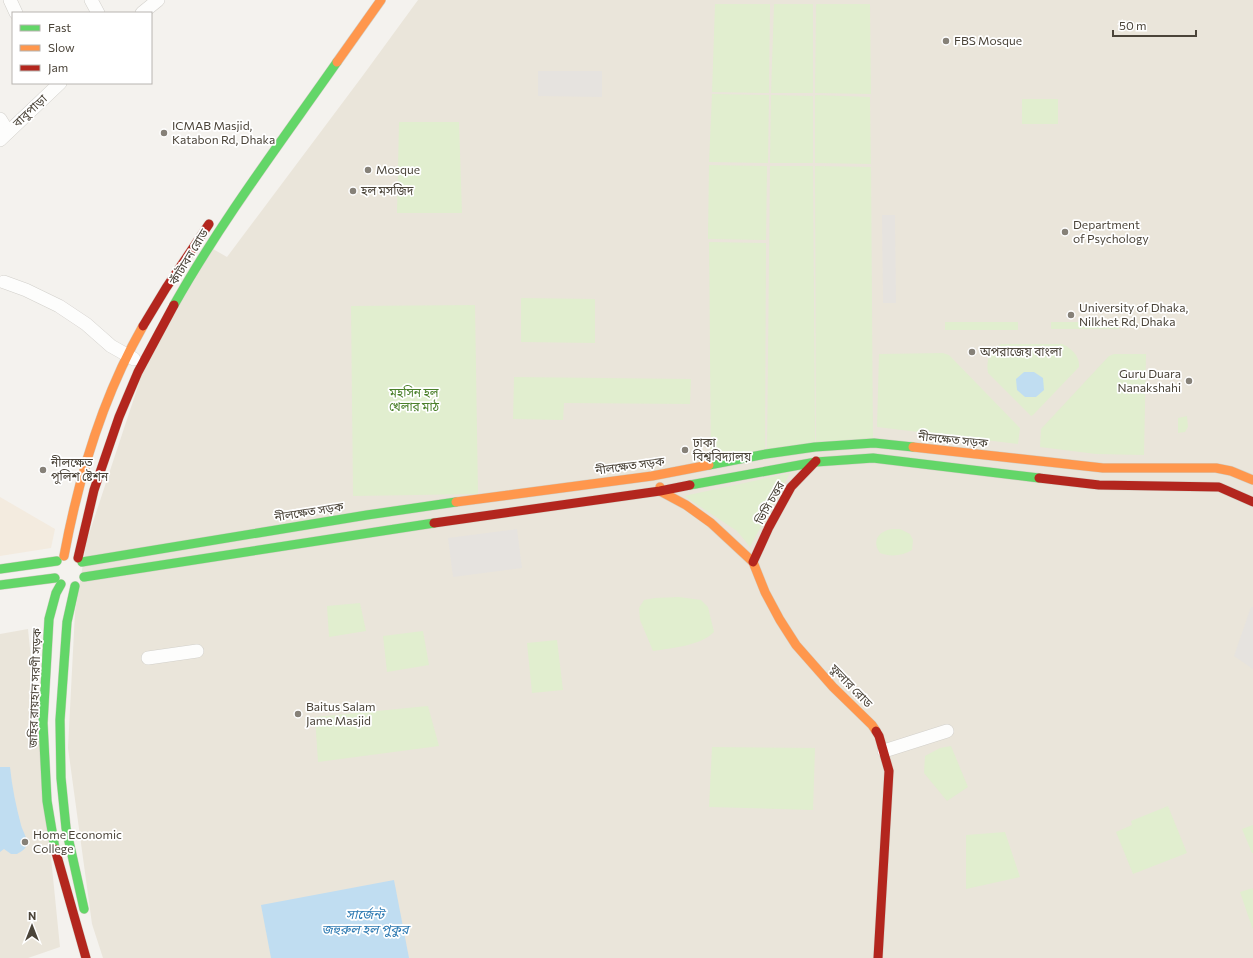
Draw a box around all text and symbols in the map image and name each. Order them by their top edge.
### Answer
legend [12,12,152,84]
scale bar [1113,12,1196,38]
text: 50 m [1119,18,1147,32]
text: Fast [48,20,71,34]
place label: FBS Mosque [954,33,1022,47]
marker: FBS Mosque [941,36,951,46]
text: Slow [48,40,75,54]
text: Jam [48,60,68,75]
street label: বাবুপাড়া [9,91,51,132]
place label: ICMAB Masjid, Katabon Rd, Dhaka [172,118,275,146]
marker: ICMAB Masjid, Katabon Rd, Dhaka [159,128,169,138]
place label: Mosque [376,162,420,176]
marker: Mosque [363,165,373,175]
place label: হল মসজিদ [360,183,414,197]
marker: হল মসজিদ [348,186,358,196]
place label: Department of Psychology [1073,217,1149,245]
street label: কাঁটাবন রোড [166,226,210,288]
marker: Department of Psychology [1060,227,1070,237]
place label: University of Dhaka, Nilkhet Rd, Dhaka [1079,300,1188,328]
marker: University of Dhaka, Nilkhet Rd, Dhaka [1066,310,1076,320]
place label: অপরাজেয় বাংলা [979,344,1063,358]
marker: অপরাজেয় বাংলা [967,347,977,357]
place label: Guru Duara Nanakshahi [1117,366,1181,394]
marker: Guru Duara Nanakshahi [1184,376,1194,386]
park label: মহসিন হল খেলার মাঠ [388,385,440,413]
street label: নীলক্ষেত সড়ক [917,428,989,451]
place label: ঢাকা বিশ্ববিদ্যালয় [692,435,752,463]
marker: ঢাকা বিশ্ববিদ্যালয় [680,445,690,455]
street label: নীলক্ষেত সড়ক [593,453,666,478]
place label: নীলক্ষেত পুলিশ ষ্টেশন [50,455,109,485]
marker: নীলক্ষেত পুলিশ ষ্টেশন [38,465,48,475]
street label: ভিসি চত্তর [751,478,787,527]
street label: নীলক্ষেত সড়ক [272,499,345,525]
street label: জহির রায়হান সরণী সড়ক [25,628,44,749]
street label: ফুলার রোড [826,660,876,712]
place label: Baitus Salam Jame Masjid [306,699,376,728]
marker: Baitus Salam Jame Masjid [293,709,303,719]
place label: Home Economic College [33,827,122,855]
marker: Home Economic College [20,837,30,847]
north arrow [12,906,52,946]
water label: সার্জেন্ট জহুরুল হল পুকুর [321,906,411,937]
text: N [28,909,36,922]

